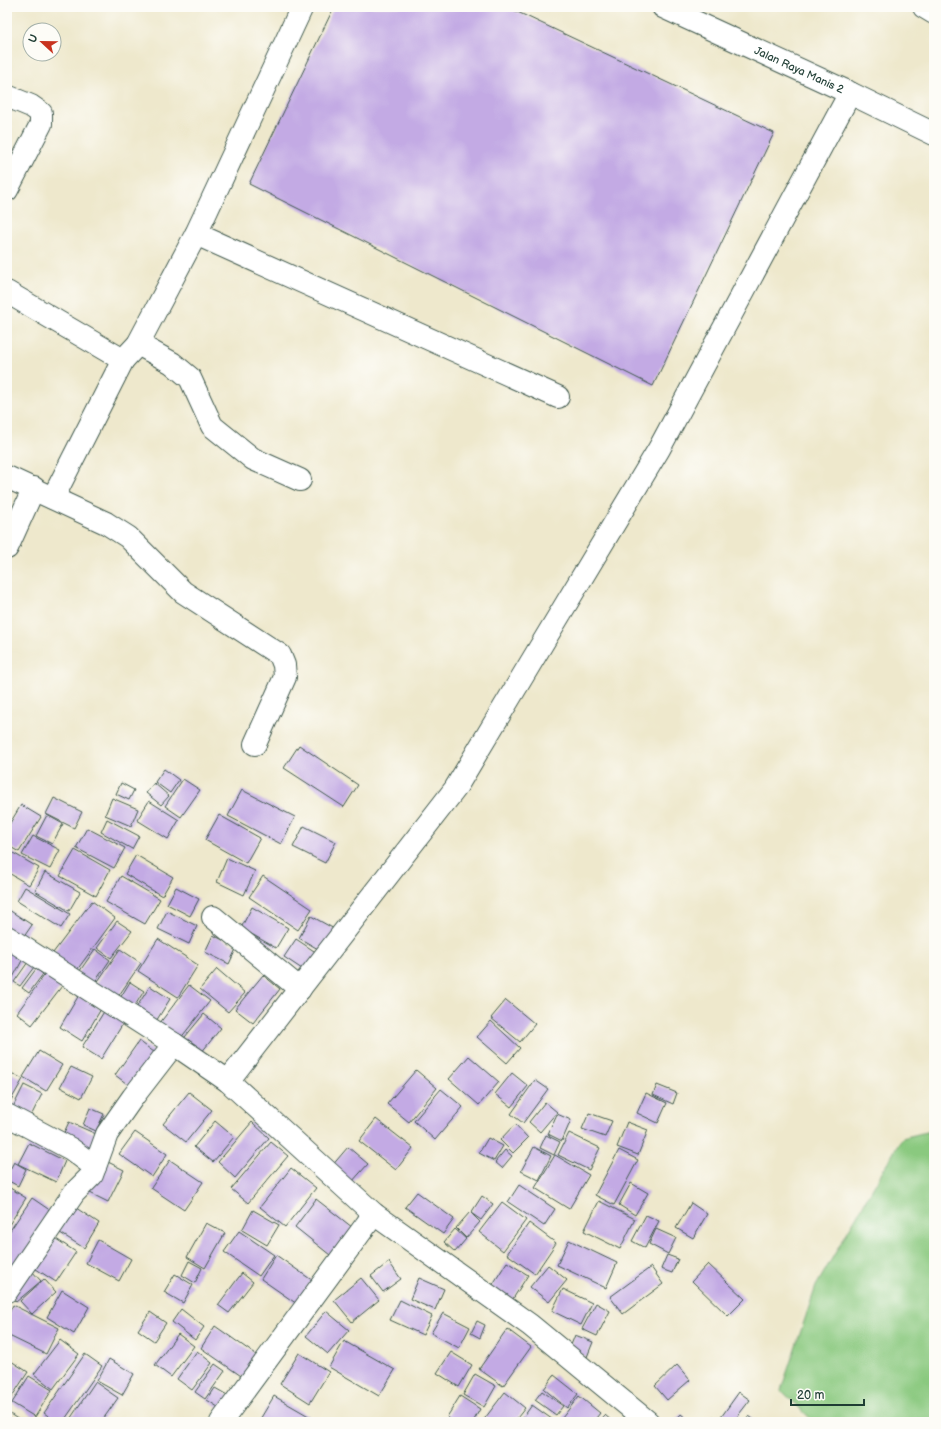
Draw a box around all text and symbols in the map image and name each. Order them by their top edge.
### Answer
north arrow [22,22,62,62]
text: U [26,32,41,45]
street label: Jalan Raya Manis 2 [752,43,847,96]
scale bar [791,1381,864,1407]
text: 20 m [797,1388,824,1403]

